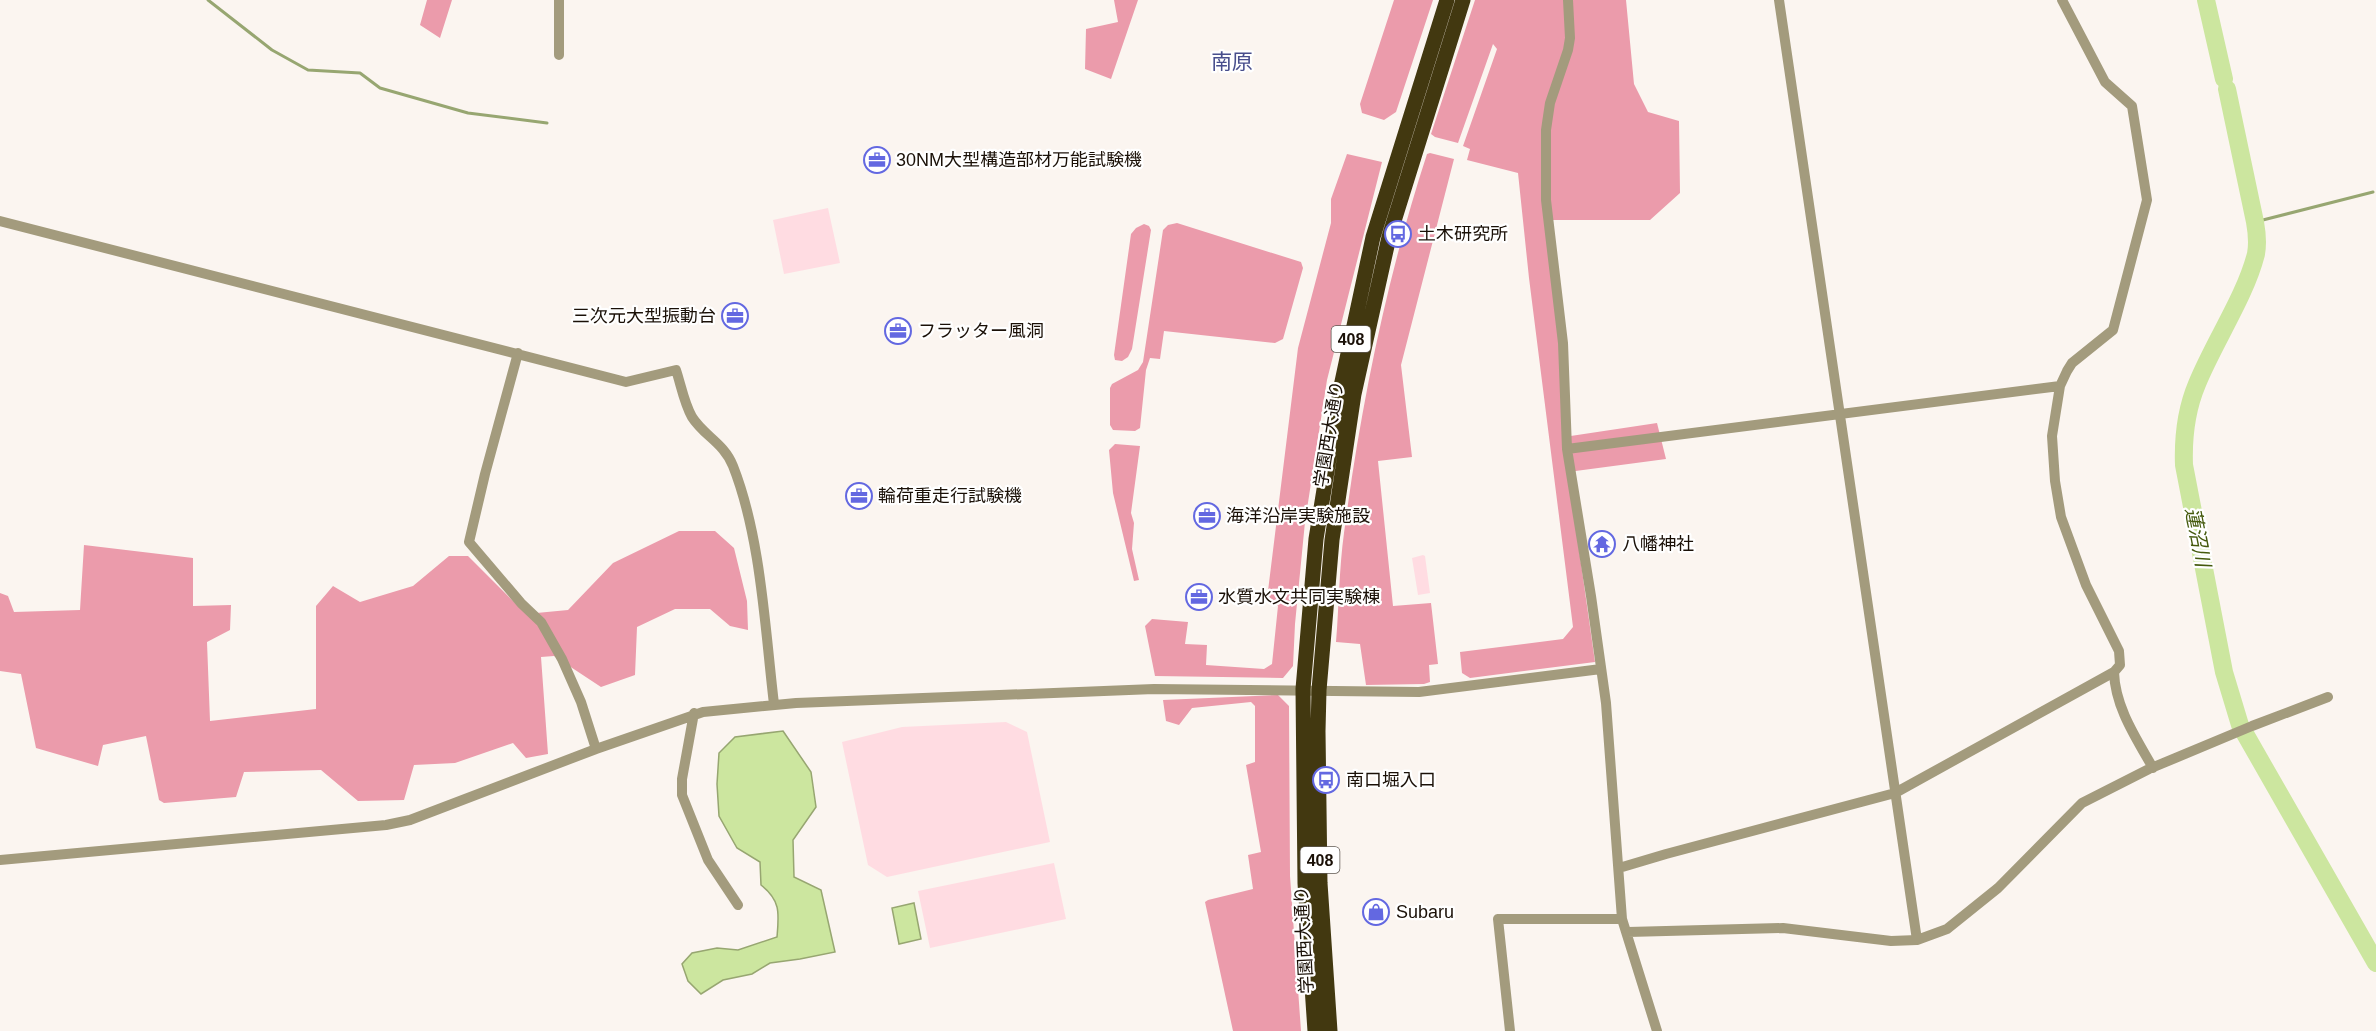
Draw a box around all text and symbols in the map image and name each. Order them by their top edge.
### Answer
district label: 南原 [1211,50,1253,73]
office icon: 30NM大型構造部材万能試験機 [862,145,892,175]
place label: 30NM大型構造部材万能試験機 [896,150,1142,170]
bus stop icon: 土木研究所 [1383,219,1413,249]
place label: 土木研究所 [1418,224,1508,244]
office icon: 三次元大型振動台 [720,301,750,331]
place label: 三次元大型振動台 [572,306,716,326]
office icon: フラッター風洞 [883,316,913,346]
place label: フラッター風洞 [918,321,1044,341]
road number: 408 [1332,326,1370,352]
street label: 学園西大通り [1311,379,1347,489]
office icon: 輪荷重走行試験機 [844,481,874,511]
place label: 輪荷重走行試験機 [878,486,1022,506]
office icon: 海洋沿岸実験施設 [1192,501,1222,531]
water label: 蓮沼川 [2181,505,2215,571]
place label: 海洋沿岸実験施設 [1226,506,1370,526]
temple icon: 八幡神社 [1587,529,1617,559]
place label: 八幡神社 [1622,534,1694,554]
office icon: 水質水文共同実験棟 [1184,582,1214,612]
place label: 水質水文共同実験棟 [1218,587,1380,607]
bus stop icon: 南口堀入口 [1311,765,1341,795]
place label: 南口堀入口 [1346,770,1436,790]
road number: 408 [1300,847,1340,873]
street label: 学園西大通り [1291,886,1317,994]
shop icon: Subaru [1361,897,1391,927]
place label: Subaru [1396,902,1454,922]

